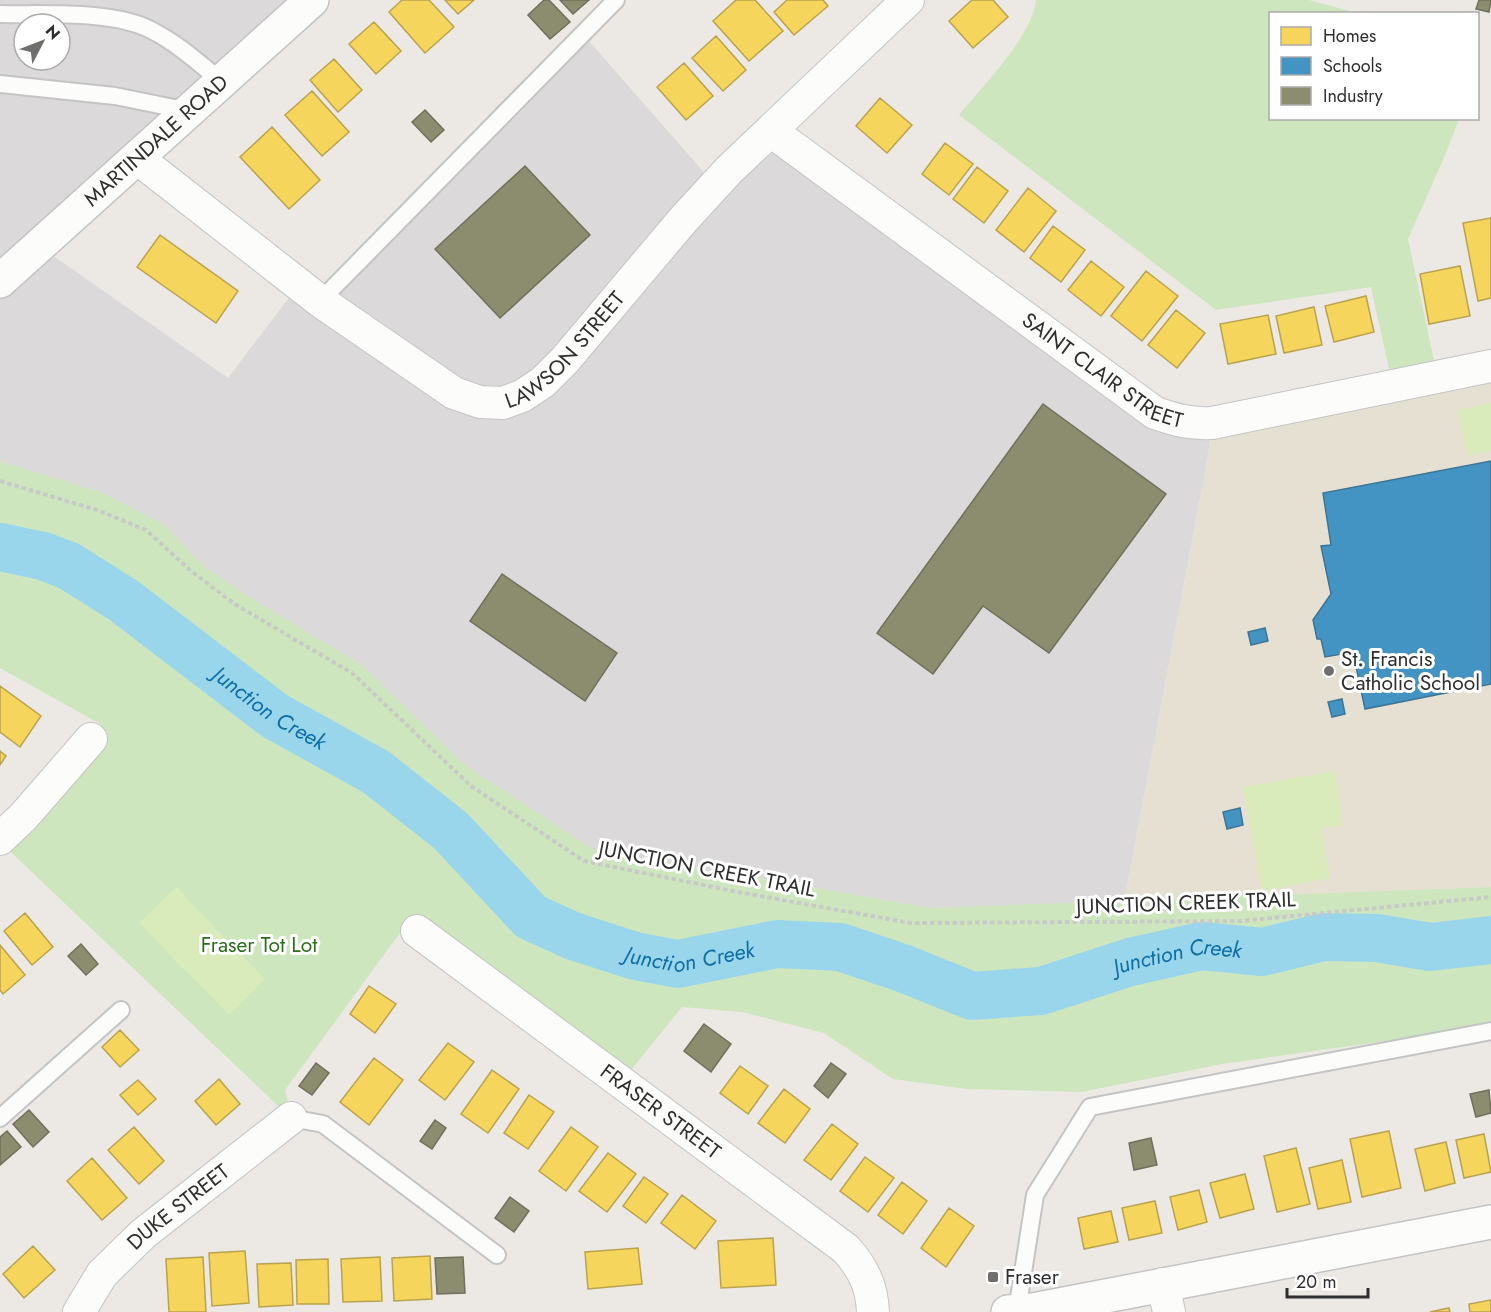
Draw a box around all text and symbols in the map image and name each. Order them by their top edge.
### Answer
north arrow [12,12,72,72]
legend [1269,12,1479,120]
text: N [40,20,66,45]
text: Homes [1323,23,1376,49]
text: Schools [1323,53,1382,79]
street label: MARTINDALE ROAD [77,68,235,213]
text: Industry [1323,83,1383,109]
street label: LAWSON STREET [501,285,632,416]
street label: SAINT CLAIR STREET [1016,305,1186,436]
place label: St. Francis Catholic School [1341,644,1480,698]
water label: Junction Creek [203,656,334,758]
marker: St. Francis Catholic School [1322,664,1336,678]
street label: JUNCTION CREEK TRAIL [593,833,818,905]
street label: JUNCTION CREEK TRAIL [1073,884,1297,922]
park label: Fraser Tot Lot [201,930,317,960]
water label: Junction Creek [1105,930,1245,984]
water label: Junction Creek [617,933,759,981]
street label: FRASER STREET [594,1057,727,1166]
street label: DUKE STREET [120,1157,236,1257]
scale bar [1287,1261,1368,1299]
place label: Fraser [1005,1262,1060,1292]
text: 20 m [1296,1269,1336,1295]
marker: Fraser [986,1270,1000,1284]

